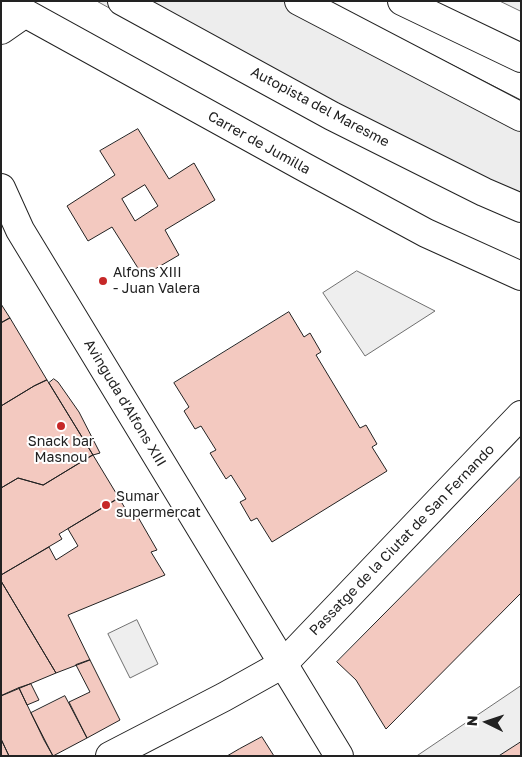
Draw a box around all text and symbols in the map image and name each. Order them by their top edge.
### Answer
street label: Autopista del Maresme [248,63,392,151]
street label: Carrer de Jumilla [205,108,313,178]
place label: Alfons XIII - Juan Valera [113,265,200,298]
marker: Alfons XIII - Juan Valera [97,275,109,287]
street label: Avinguda d'Alfons XIII [80,337,170,469]
marker: Snack bar Masnou [55,420,67,432]
place label: Snack bar Masnou [28,434,94,467]
street label: Passatge de la Ciutat de San Fernando [306,441,498,639]
place label: Sumar supermercat [116,489,201,522]
marker: Sumar supermercat [100,499,112,511]
north arrow [462,697,512,747]
text: N [463,715,480,727]

